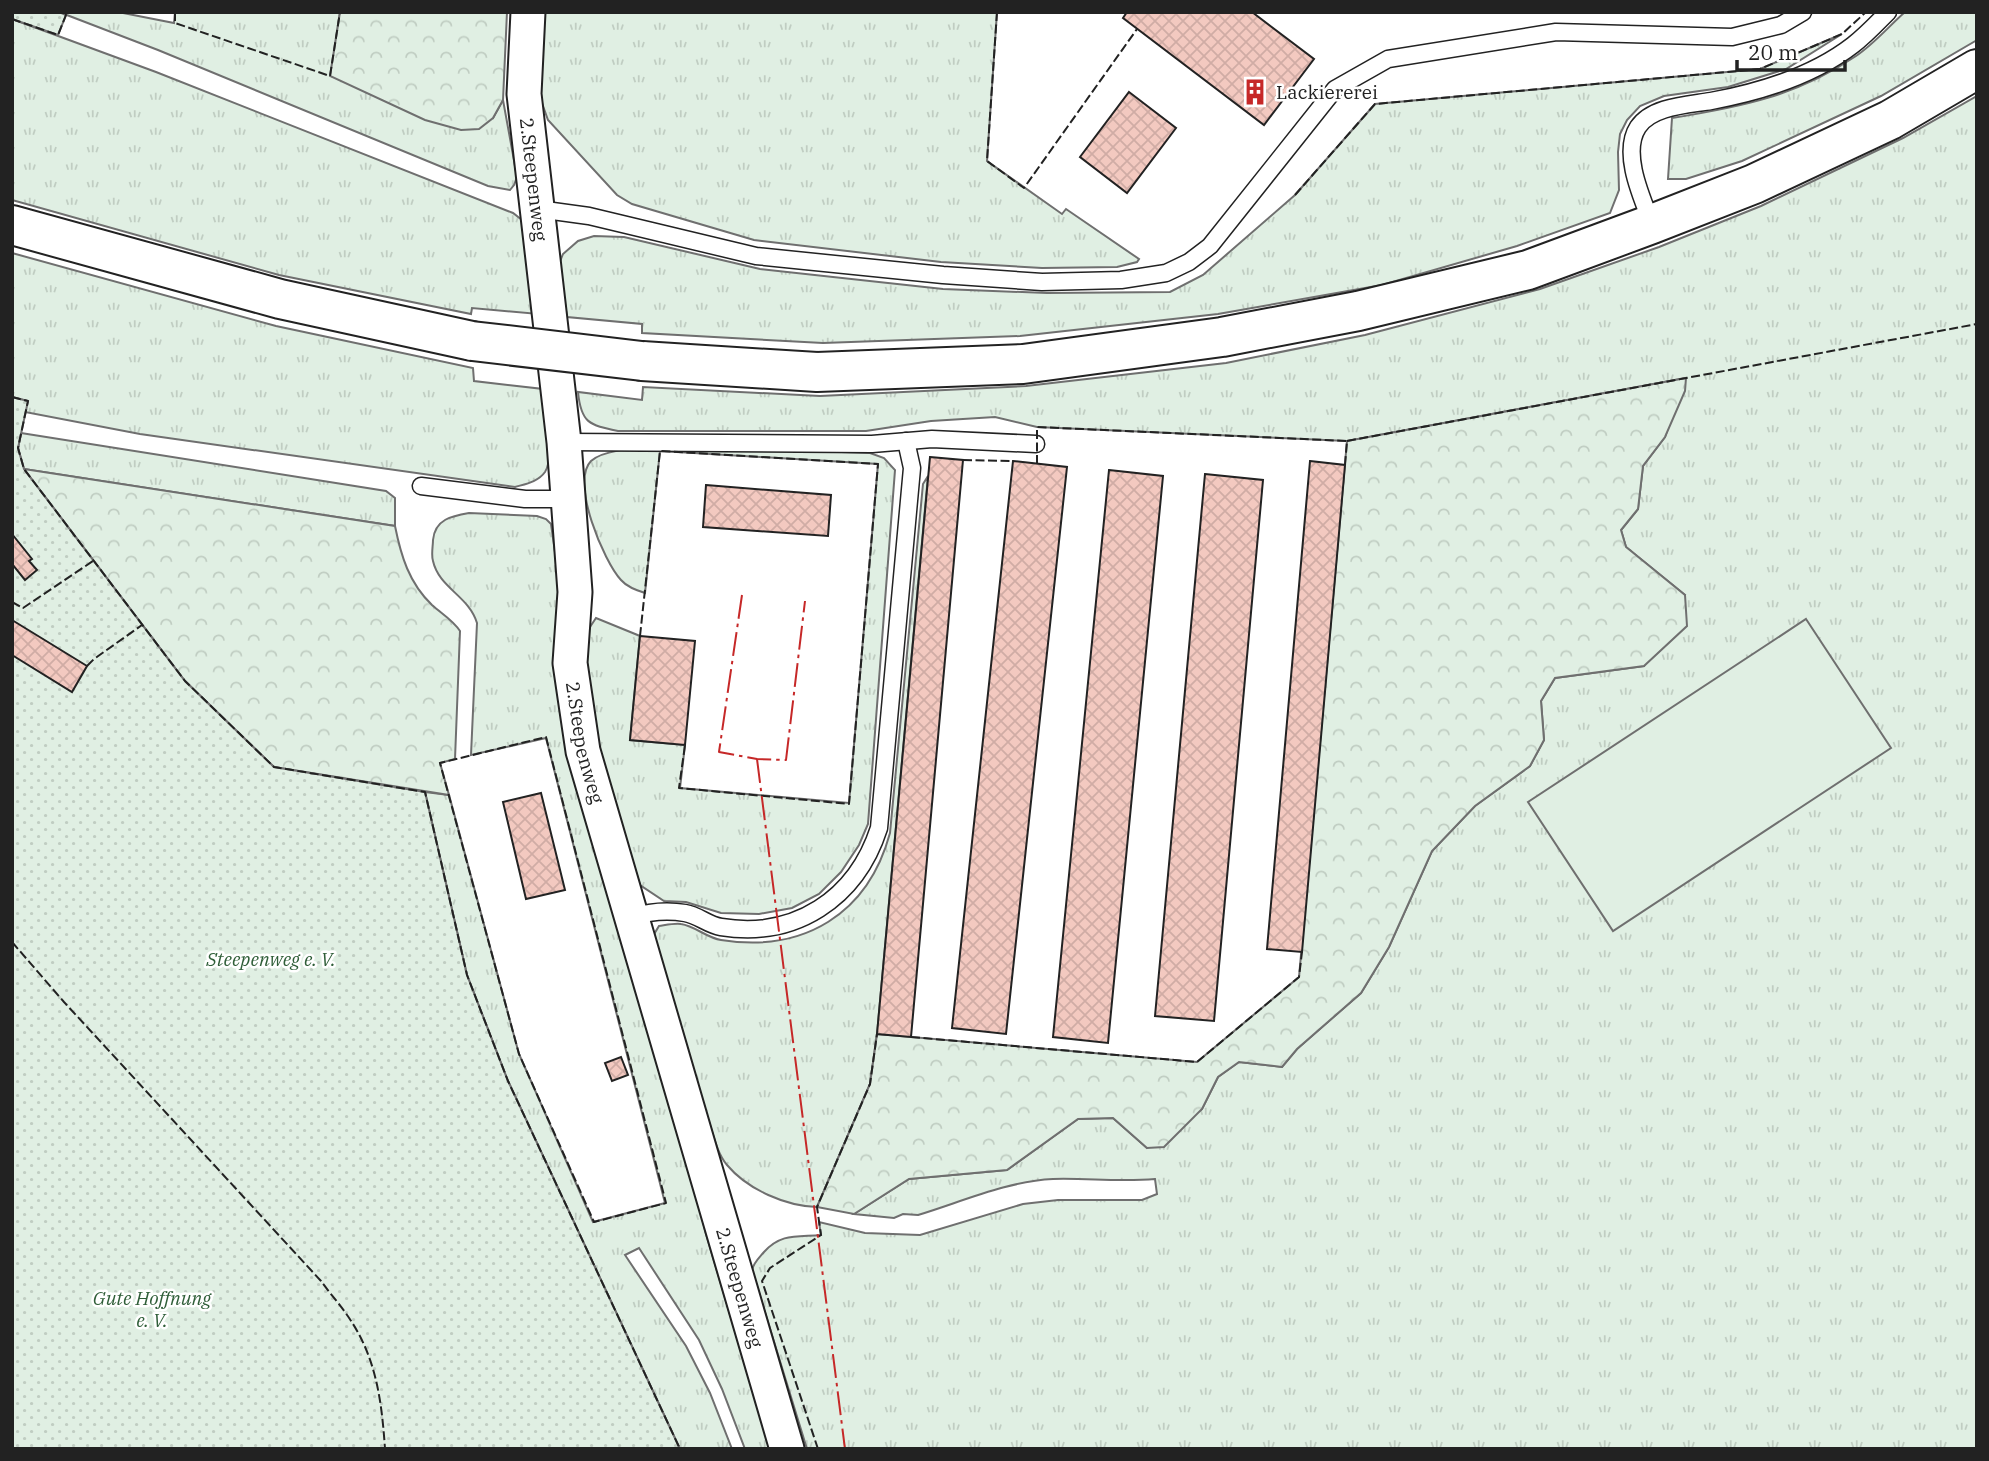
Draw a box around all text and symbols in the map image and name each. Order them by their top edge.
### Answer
scale bar [1737,28,1846,72]
text: 20 m [1748,38,1798,66]
building icon: Lackiererei [1240,77,1270,107]
place label: Lackiererei [1276,80,1378,104]
street label: 2.Steepenweg [515,116,553,243]
street label: 2.Steepenweg [561,680,610,807]
park label: Steepenweg e. V. [205,947,336,971]
street label: 2.Steepenweg [711,1225,769,1351]
park label: Gute Hoffnung e. V. [93,1286,212,1332]

